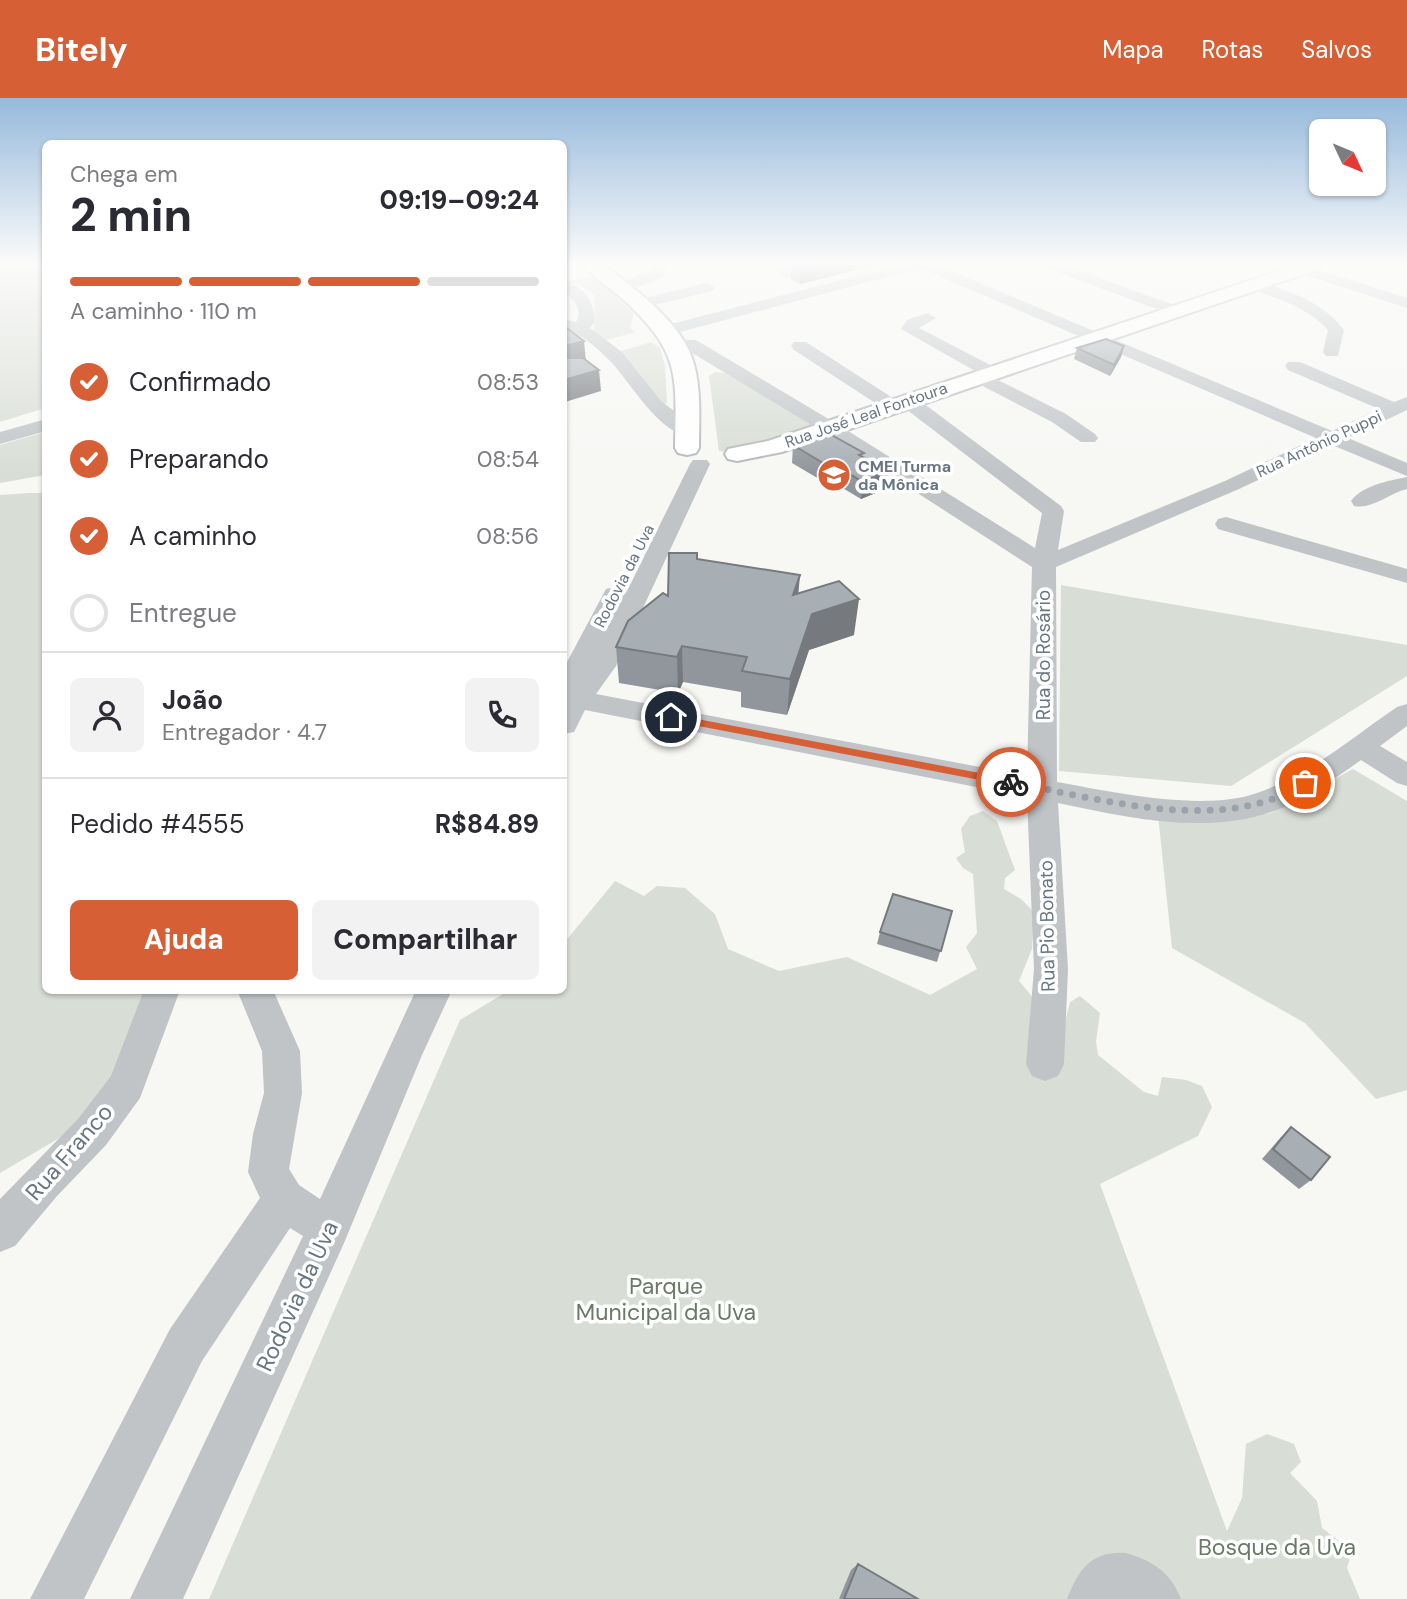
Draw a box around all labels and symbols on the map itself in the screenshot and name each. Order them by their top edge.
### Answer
north arrow [1309,119,1386,196]
street label: Rua José Leal Fontoura [782,377,950,453]
street label: Rua Antônio Puppi [1253,406,1385,482]
school or university icon: CMEI Turma da Mônica [815,456,853,494]
place label: CMEI Turma da Mônica [858,456,951,495]
street label: Rodovia da Uva [589,521,659,631]
street label: Rua do Rosário [1031,590,1056,720]
pin [641,687,701,747]
courier [976,747,1046,817]
pin [1275,753,1335,813]
street label: Rua Pio Bonato [1033,860,1061,992]
street label: Rua Franco [19,1097,119,1207]
street label: Rodovia da Uva [249,1216,345,1376]
park label: Parque Municipal da Uva [576,1271,756,1327]
park label: Bosque da Uva [1198,1532,1356,1562]

